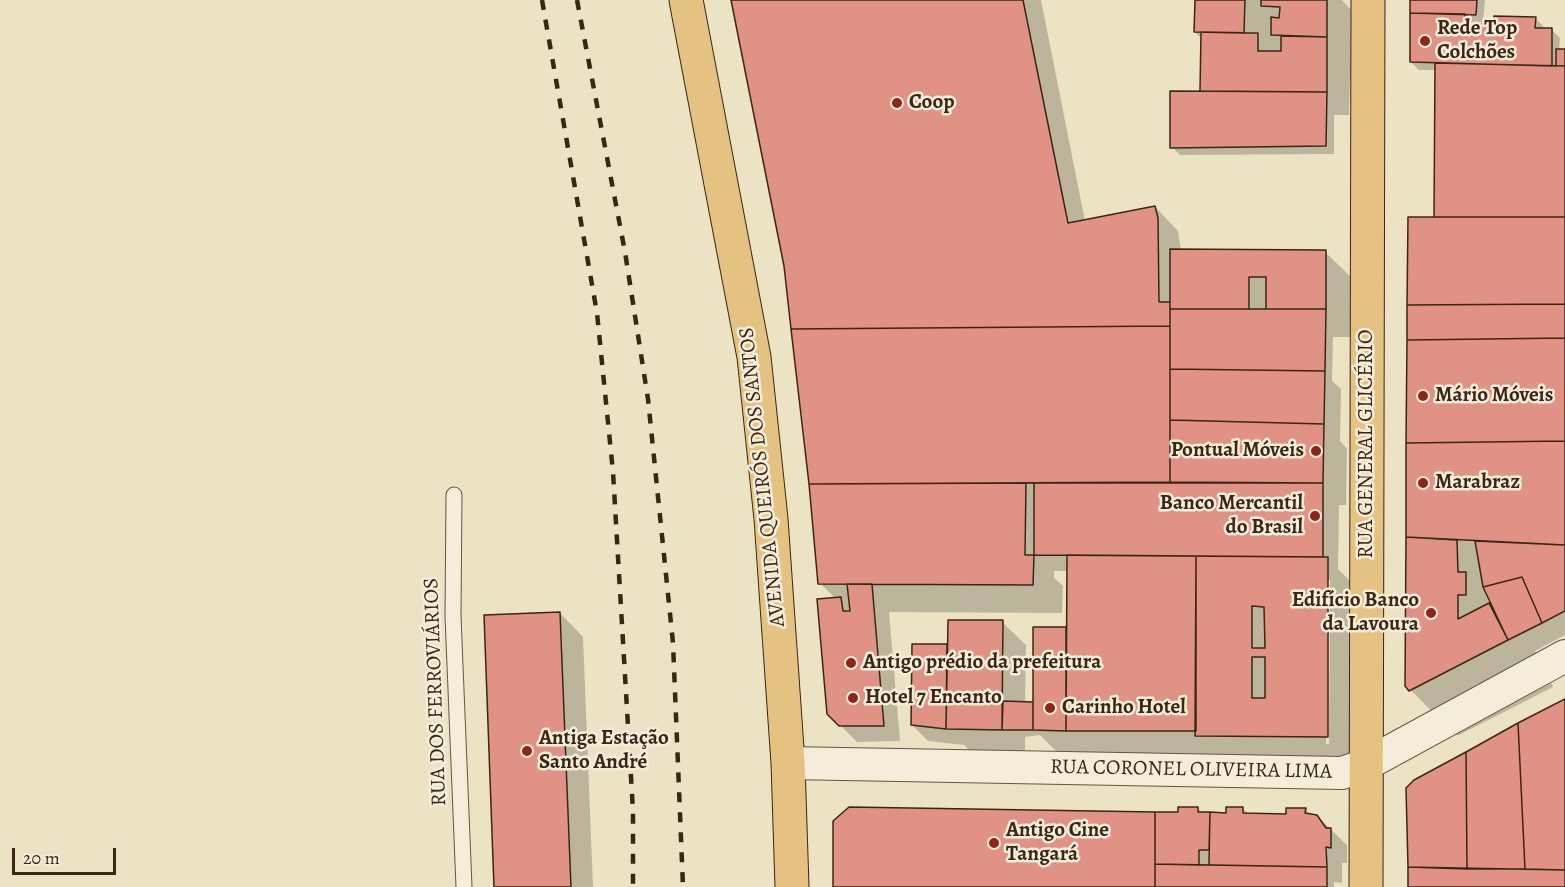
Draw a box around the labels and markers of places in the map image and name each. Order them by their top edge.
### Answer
place label: Rede Top Colchões [1437,16,1517,66]
marker: Rede Top Colchões [1418,34,1432,48]
place label: Coop [909,90,955,116]
marker: Coop [890,96,904,110]
place label: Mário Móveis [1435,383,1553,409]
marker: Mário Móveis [1416,389,1430,403]
place label: Pontual Móveis [1171,438,1304,464]
marker: Pontual Móveis [1309,444,1323,458]
place label: Marabraz [1435,470,1520,496]
marker: Marabraz [1416,476,1430,490]
place label: Banco Mercantil do Brasil [1160,491,1303,541]
marker: Banco Mercantil do Brasil [1308,509,1322,523]
place label: Edifício Banco da Lavoura [1292,588,1419,638]
marker: Edifício Banco da Lavoura [1424,606,1438,620]
place label: Antigo prédio da prefeitura [863,650,1101,676]
marker: Antigo prédio da prefeitura [844,656,858,670]
place label: Hotel 7 Encanto [865,685,1002,711]
marker: Hotel 7 Encanto [846,691,860,705]
place label: Carinho Hotel [1062,695,1186,721]
marker: Carinho Hotel [1043,701,1057,715]
place label: Antiga Estação Santo André [539,726,669,776]
marker: Antiga Estação Santo André [520,744,534,758]
place label: Antigo Cine Tangará [1006,818,1109,868]
marker: Antigo Cine Tangará [987,836,1001,850]

